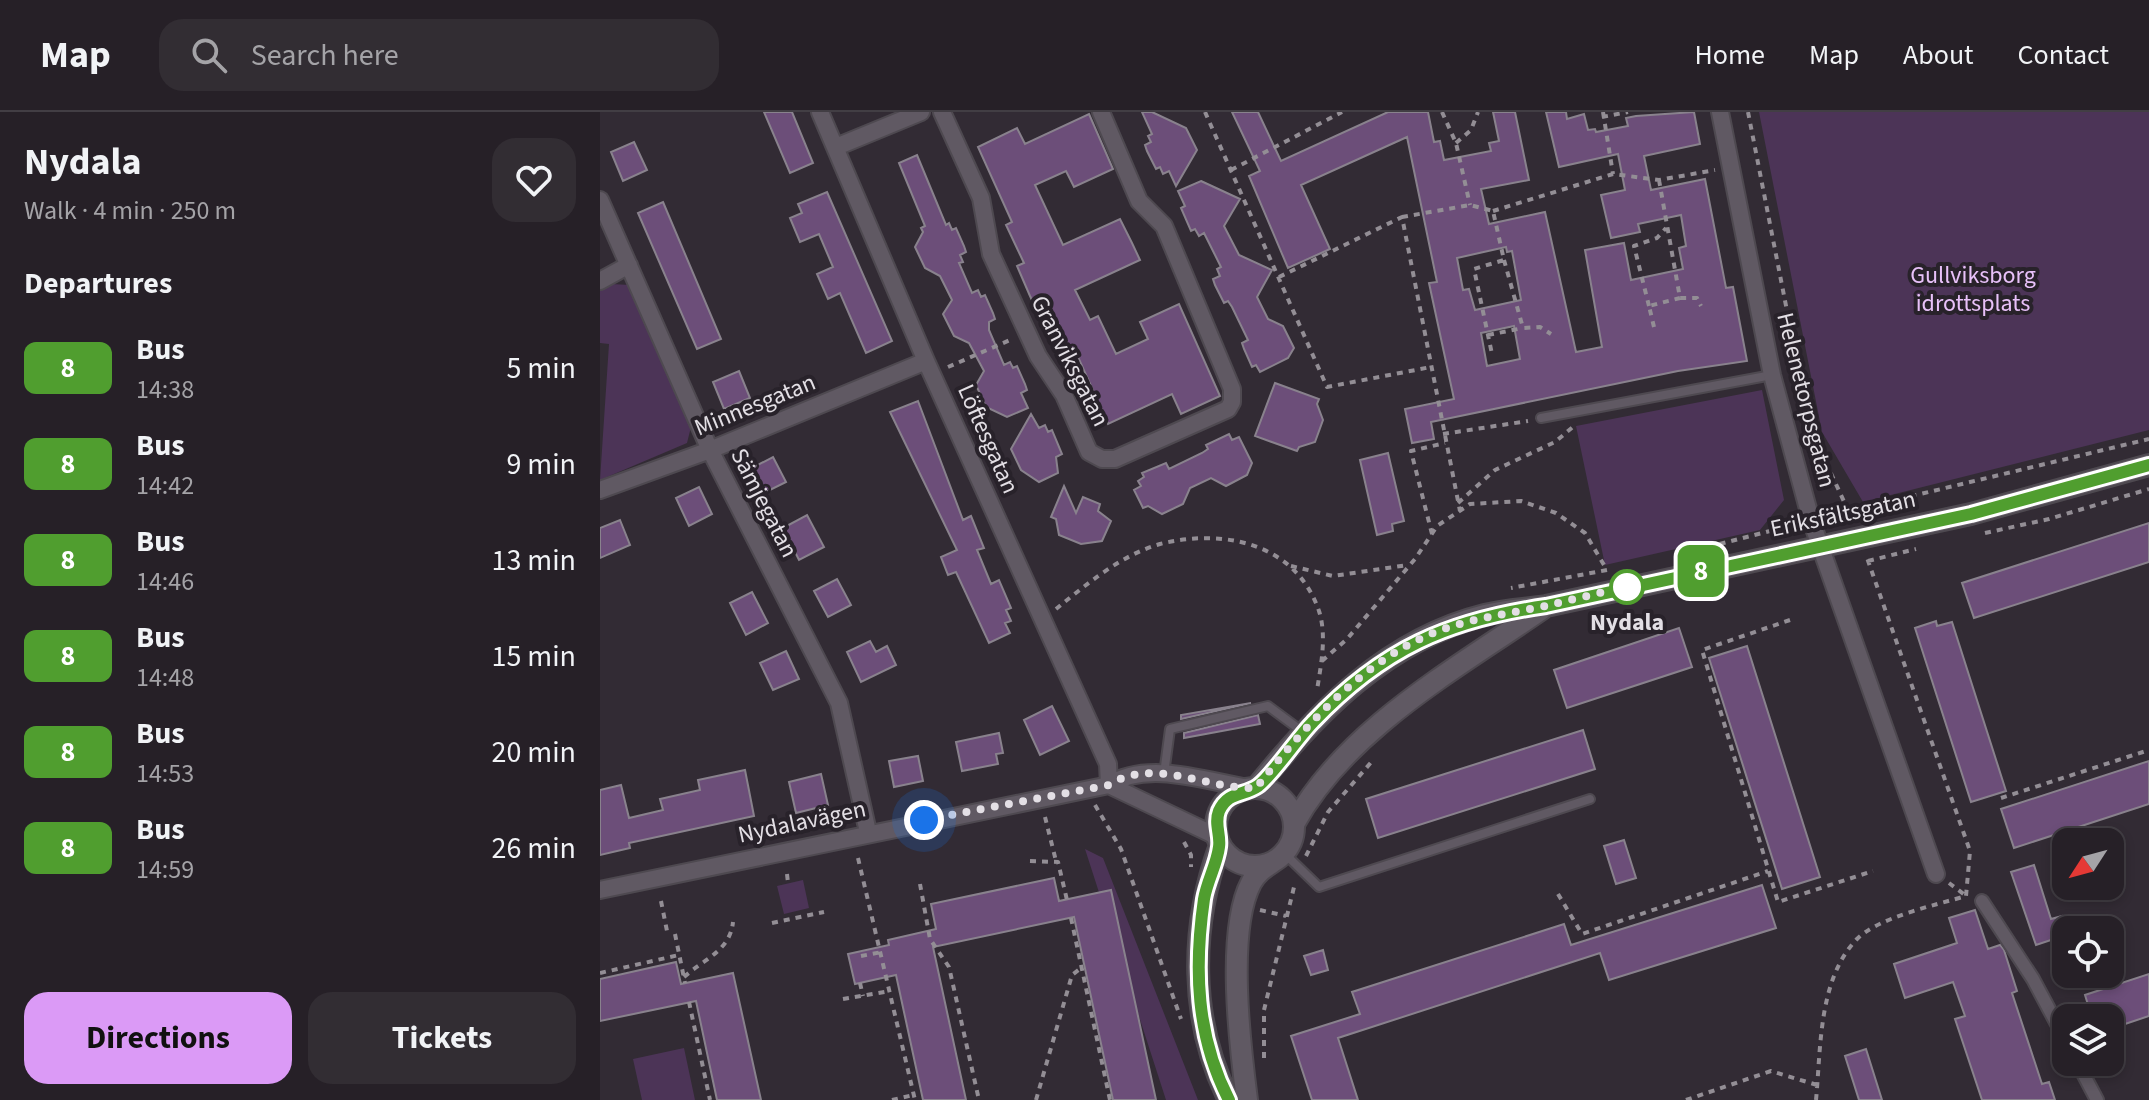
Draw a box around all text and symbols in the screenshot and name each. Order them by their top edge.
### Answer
search box [159,19,719,91]
text: Map [40,28,111,82]
icon: search [187,33,231,77]
text: Search here [251,34,399,77]
text: Home [1694,35,1765,75]
text: Map [1809,35,1859,75]
text: About [1903,35,1974,75]
text: Contact [2018,35,2109,75]
text: Nydala [24,135,141,189]
button: heart [492,138,576,222]
text: Walk · 4 min · 250 m [24,192,236,229]
park label: Gullviksborg idrottsplats [1910,258,2036,321]
text: Departures [24,262,172,305]
street label: Granviksgatan [1022,289,1118,433]
street label: Helenetorpsgatan [1767,309,1845,491]
text: Bus [136,328,184,371]
text: 5 min [506,347,576,390]
text: 8 [61,348,75,388]
street label: Minnesgatan [689,365,821,445]
text: 14:38 [136,371,194,408]
street label: Löftesgatan [948,379,1028,499]
text: Bus [136,424,184,467]
street label: Sämjegatan [721,442,807,564]
text: 9 min [506,443,576,486]
text: 8 [61,444,75,484]
text: 14:42 [136,467,194,504]
street label: Eriksfältsgatan [1767,482,1919,546]
text: Bus [136,520,184,563]
text: 13 min [492,539,576,582]
text: 8 [61,540,75,580]
line badge: 8 [1675,545,1727,597]
text: 8 [1694,551,1708,591]
text: 14:46 [136,563,194,600]
marker: Nydala [1610,570,1644,604]
place label: Nydala [1590,605,1664,640]
text: Bus [136,616,184,659]
text: 15 min [492,635,576,678]
text: 8 [61,636,75,676]
text: 14:48 [136,659,194,696]
text: Bus [136,712,184,755]
text: 20 min [492,731,576,774]
text: 8 [61,732,75,772]
text: 14:53 [136,755,194,792]
street label: Nydalavägen [735,791,869,853]
your location [904,800,944,840]
text: Bus [136,808,184,851]
text: 26 min [492,827,576,870]
text: 8 [61,828,75,868]
north arrow [2052,828,2124,900]
map controls [2052,828,2124,1076]
text: 14:59 [136,851,194,888]
button: locate [2052,916,2124,988]
button: Directions [24,992,292,1084]
button: Tickets [308,992,576,1084]
button: layers [2052,1004,2124,1076]

